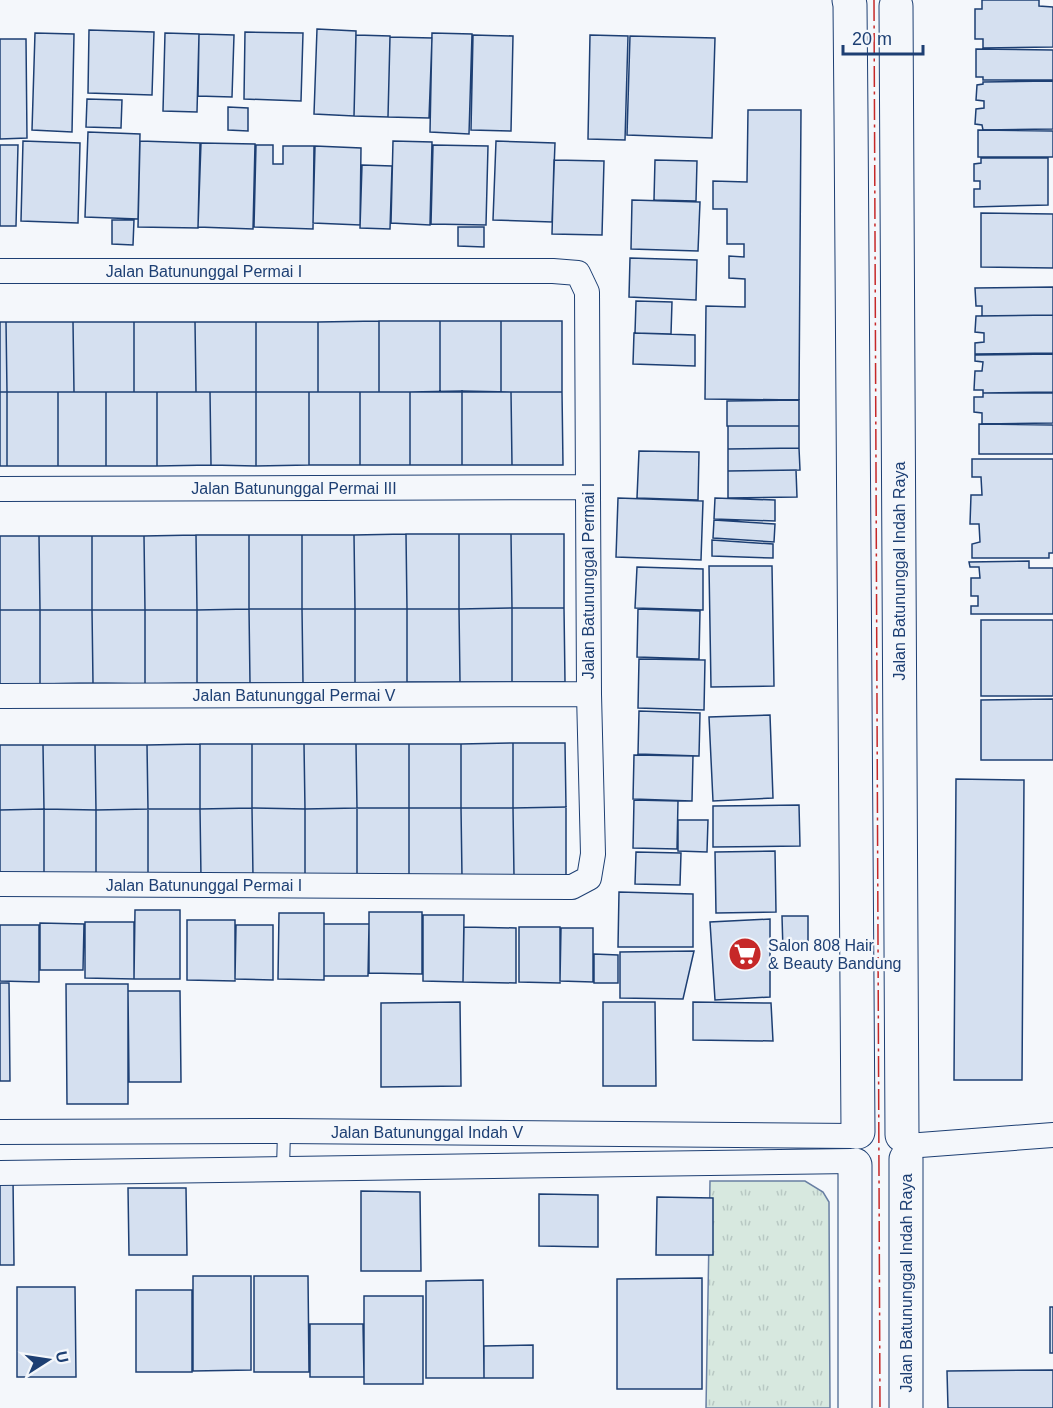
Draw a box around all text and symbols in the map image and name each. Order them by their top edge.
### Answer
scale bar [843,18,922,56]
text: 20 m [852,29,892,49]
street label: Jalan Batununggal Permai I [106,263,302,280]
street label: Jalan Batununggal Indah Raya [891,461,908,680]
street label: Jalan Batununggal Permai III [191,480,397,497]
street label: Jalan Batununggal Permai I [580,483,597,679]
street label: Jalan Batununggal Permai V [193,687,396,704]
street label: Jalan Batununggal Permai I [106,877,302,894]
supermarket icon: Salon 808 Hair & Beauty Bandung [727,936,763,972]
place label: Salon 808 Hair & Beauty Bandung [768,937,901,972]
street label: Jalan Batununggal Indah V [331,1124,523,1141]
street label: Jalan Batununggal Indah Raya [898,1173,915,1392]
north arrow [18,1330,78,1390]
text: U [53,1350,72,1364]

